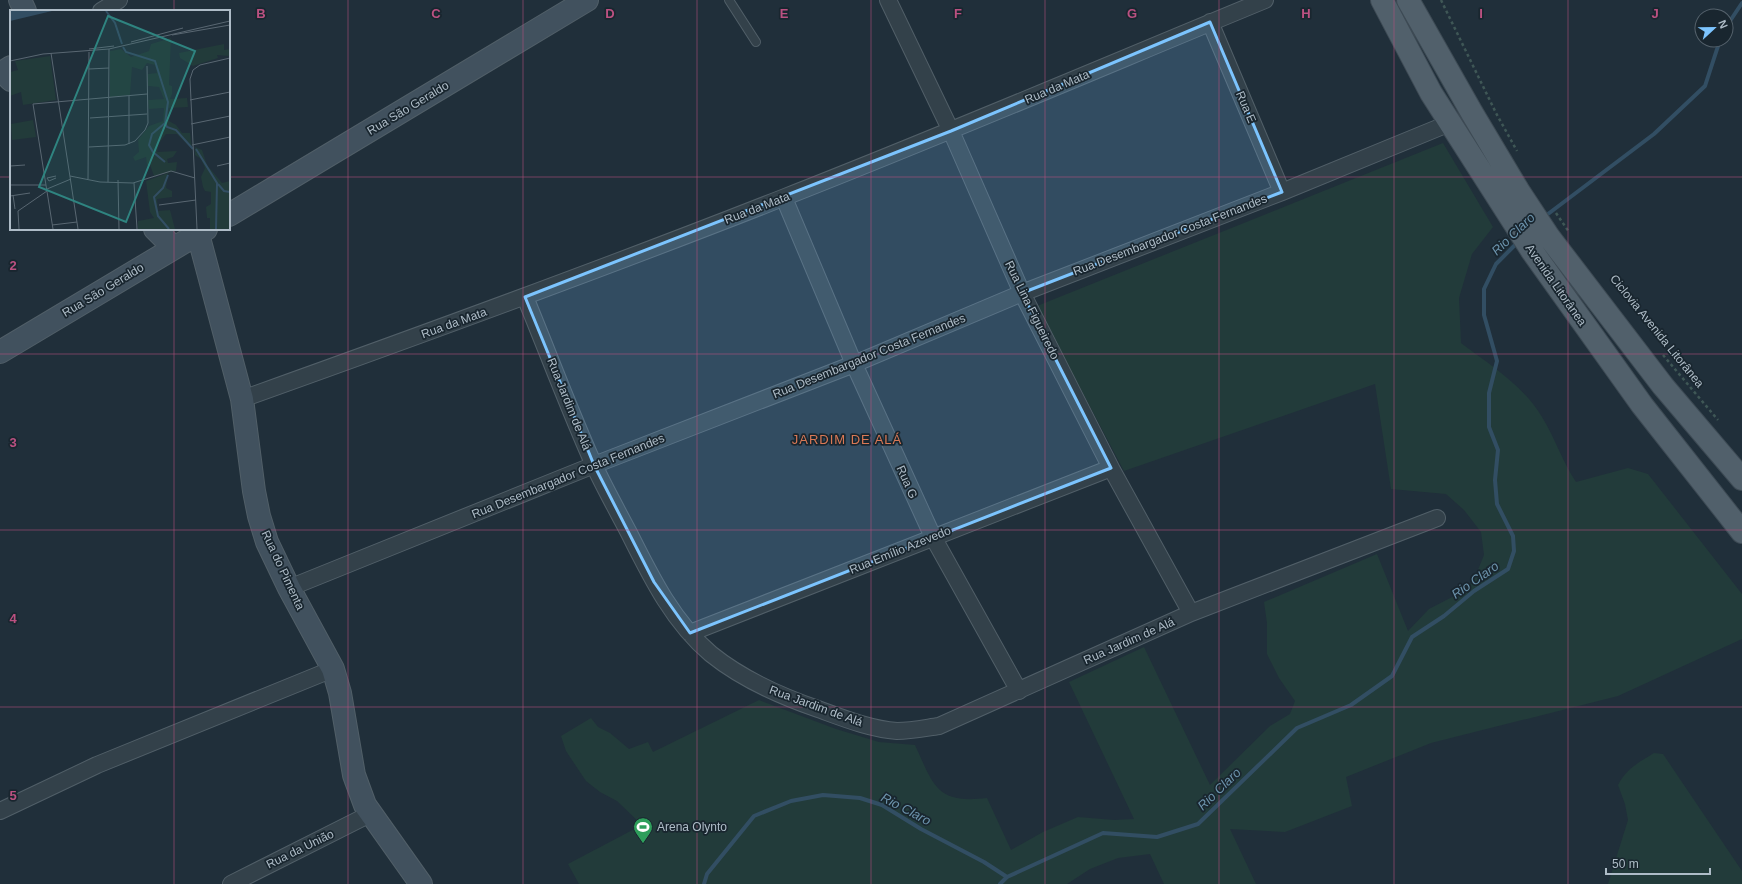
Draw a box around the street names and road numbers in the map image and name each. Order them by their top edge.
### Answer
street label: Rua da Mata [1023,67,1092,107]
street label: Rua São Geraldo [365,78,452,138]
street label: Rua E [1233,89,1259,125]
street label: Rua da Mata [722,189,792,227]
street label: Rua Desembargador Costa Fernandes [1071,191,1269,279]
street label: Avenida Litorânea [1523,241,1590,329]
street label: Rua Lina Figueiredo [1002,258,1062,362]
street label: Rua São Geraldo [60,260,147,320]
street label: Ciclovia Avenida Litorânea [1607,272,1707,391]
street label: Rua da Mata [419,305,489,341]
street label: Rua Desembargador Costa Fernandes [771,311,967,401]
street label: Rua Jardim de Alá [544,356,594,452]
street label: Rua Desembargador Costa Fernandes [470,431,666,521]
street label: Rua G [894,463,920,501]
street label: Rua Emílio Azevedo [847,523,953,577]
street label: Rua do Pimenta [258,528,308,612]
street label: Rua Jardim de Alá [1081,615,1177,667]
street label: Rua Jardim de Alá [768,683,865,729]
street label: Rua da União [264,826,336,871]

